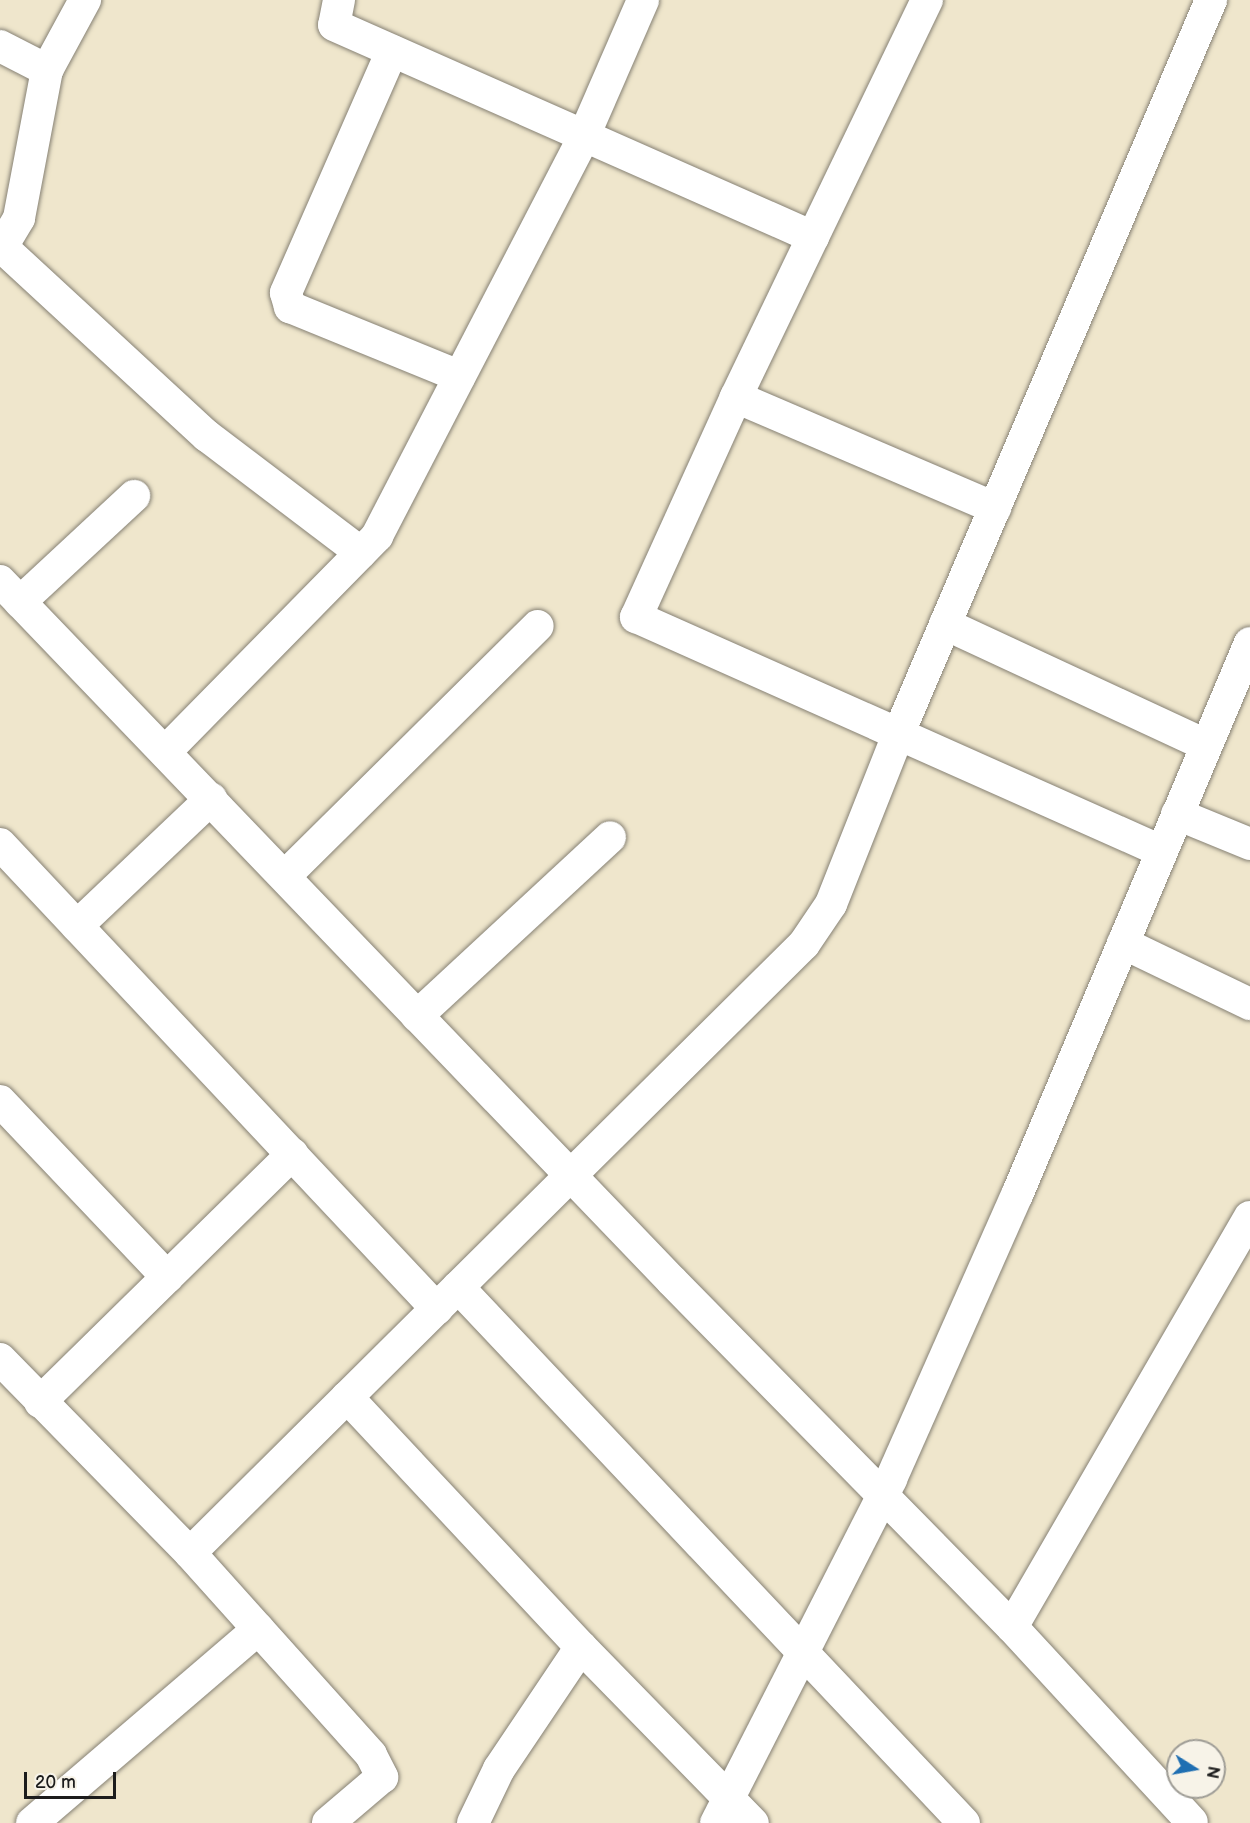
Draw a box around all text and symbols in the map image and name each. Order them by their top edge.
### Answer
north arrow [1166,1739,1226,1799]
scale bar [27,1760,118,1798]
text: N [1202,1764,1223,1780]
text: 20 m [35,1772,76,1793]

